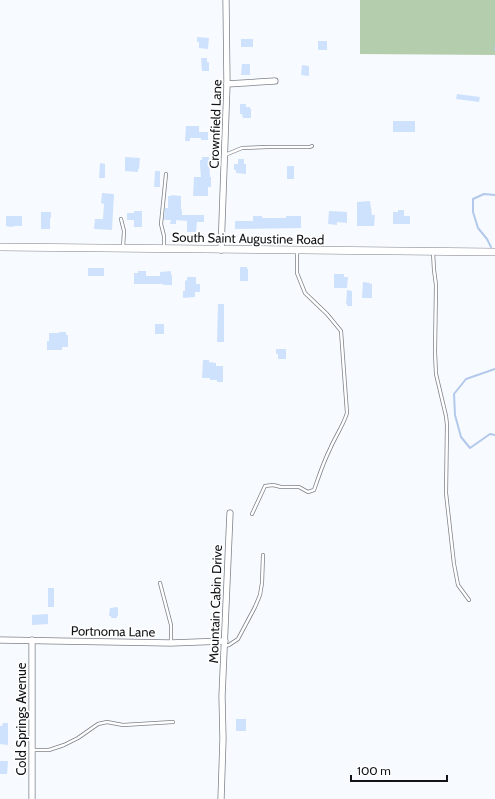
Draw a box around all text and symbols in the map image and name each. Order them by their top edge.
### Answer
street label: Crownfield Lane [205,79,225,169]
street label: South Saint Augustine Road [172,229,324,247]
street label: Mountain Cabin Drive [205,544,225,664]
street label: Portnoma Lane [71,622,156,640]
street label: Cold Springs Avenue [13,662,29,776]
scale bar [351,757,447,783]
text: 100 m [357,763,391,778]

